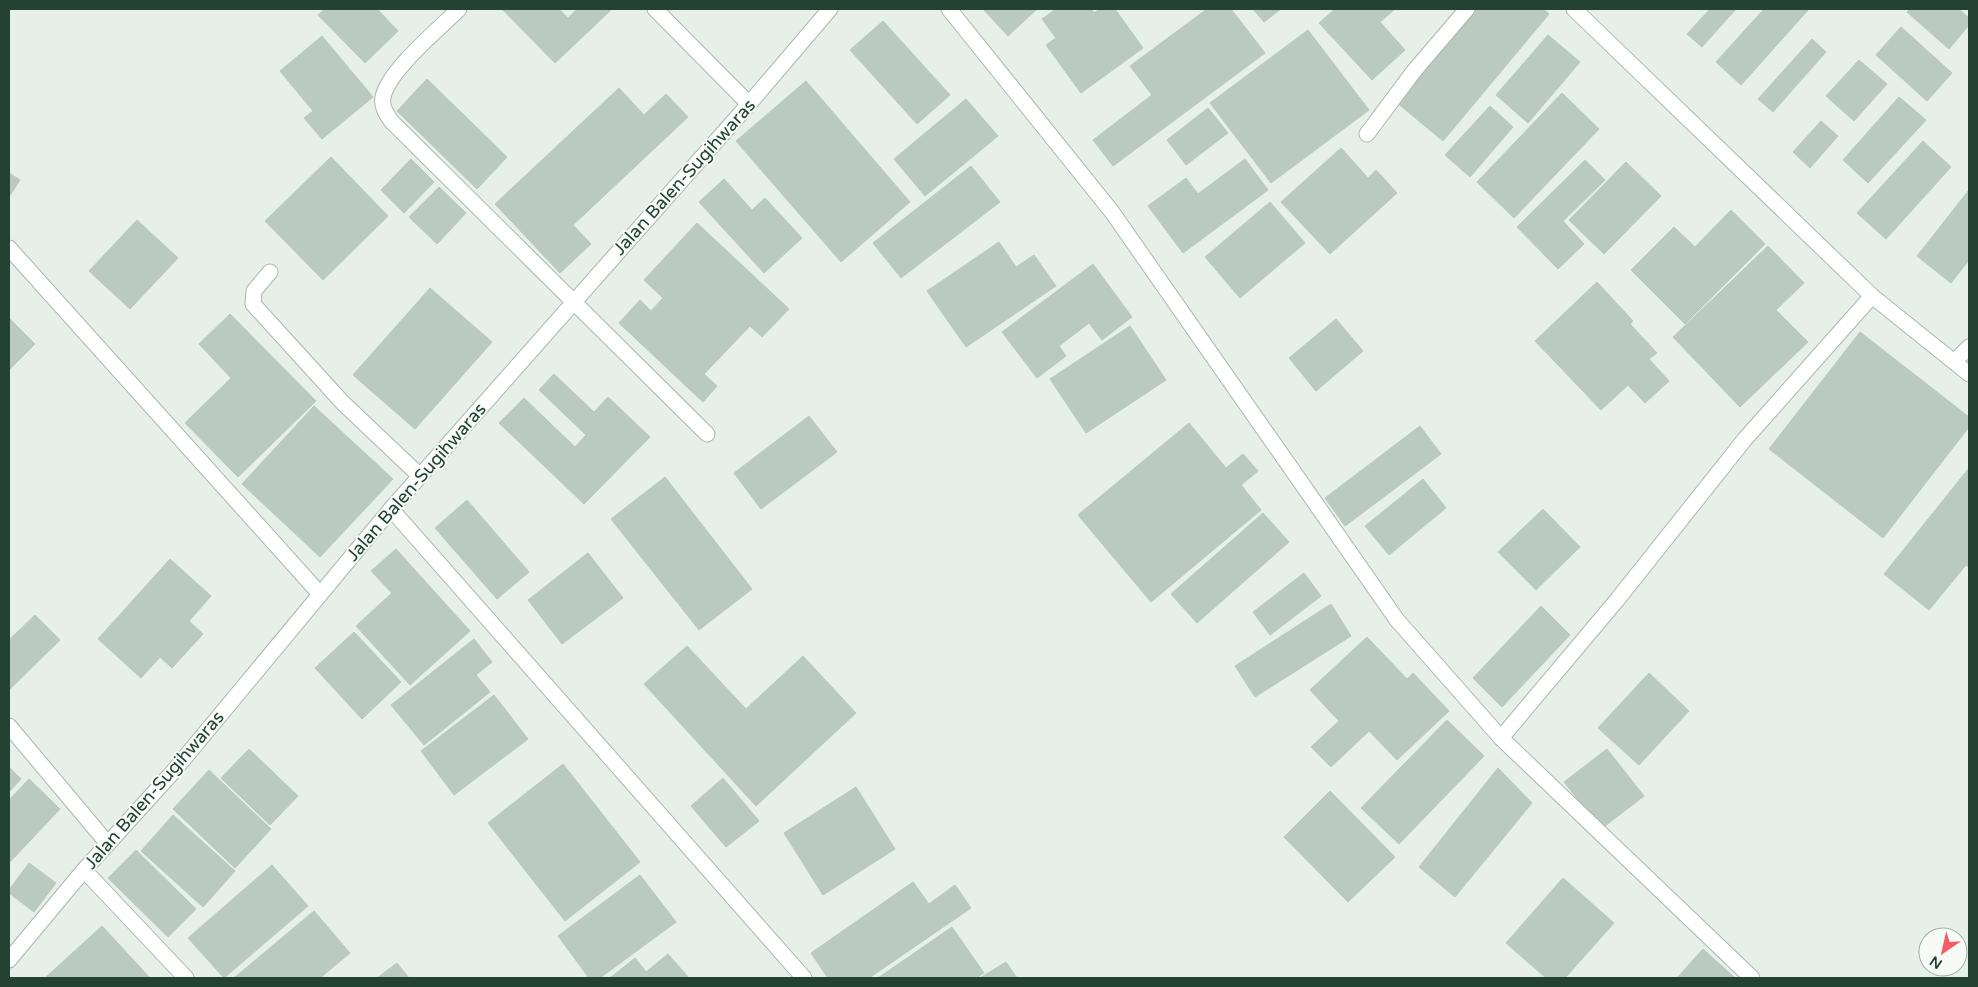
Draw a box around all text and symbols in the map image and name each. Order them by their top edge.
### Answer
street label: Jalan Balen-Sugihwaras [608,94,760,260]
street label: Jalan Balen-Sugihwaras [341,398,491,566]
street label: Jalan Balen-Sugihwaras [79,706,229,874]
north arrow [1918,927,1968,977]
text: N [1927,952,1945,973]

